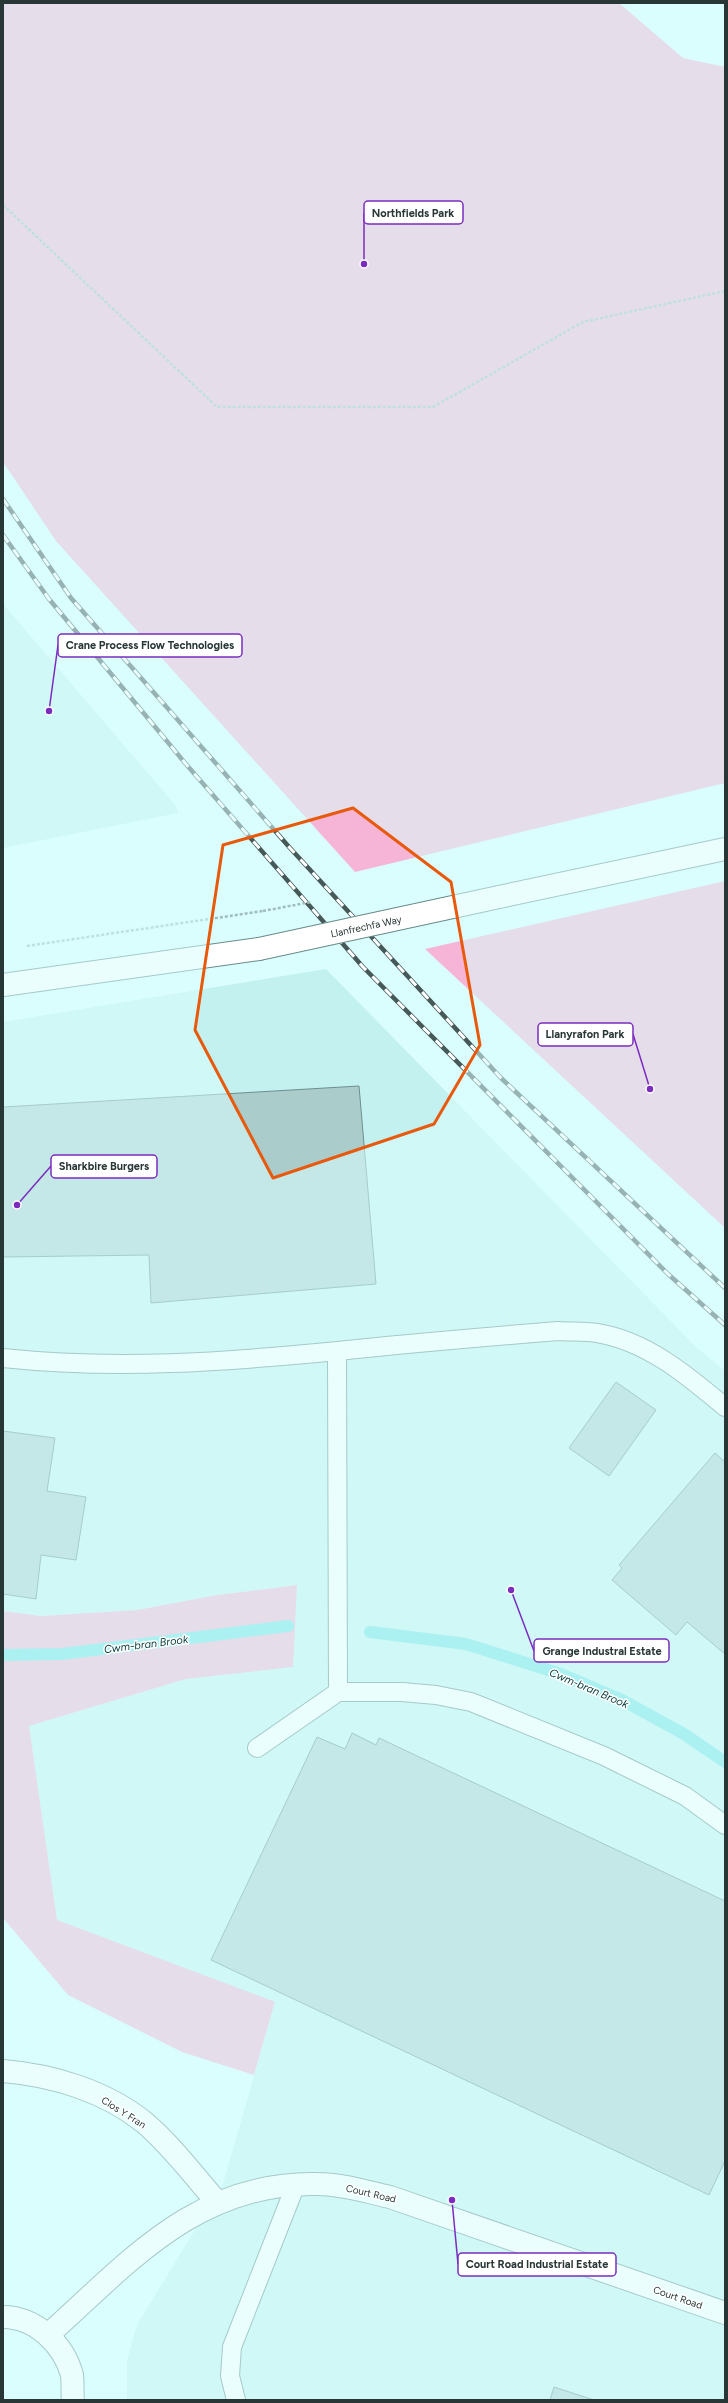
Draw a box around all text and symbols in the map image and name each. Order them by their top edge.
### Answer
callout: Northfields Park [364,201,463,224]
text: Northfields Park [372,207,454,220]
callout: Crane Process Flow Technologies [58,634,242,657]
text: Crane Process Flow Technologies [66,639,234,652]
street label: Llanfrechfa Way [329,912,404,940]
callout: Llanyrafon Park [538,1023,633,1046]
text: Llanyrafon Park [546,1028,625,1041]
callout: Sharkbire Burgers [51,1155,157,1178]
text: Sharkbire Burgers [59,1160,149,1173]
water label: Cwm-bran Brook [103,1633,190,1656]
callout: Grange Industral Estate [534,1639,669,1662]
text: Grange Industral Estate [542,1645,662,1658]
water label: Cwm-bran Brook [547,1666,631,1711]
street label: Clos Y Fran [99,2094,149,2131]
street label: Court Road [344,2181,397,2206]
callout: Court Road Industrial Estate [458,2253,616,2276]
text: Court Road Industrial Estate [466,2258,608,2271]
street label: Court Road [651,2283,704,2312]

